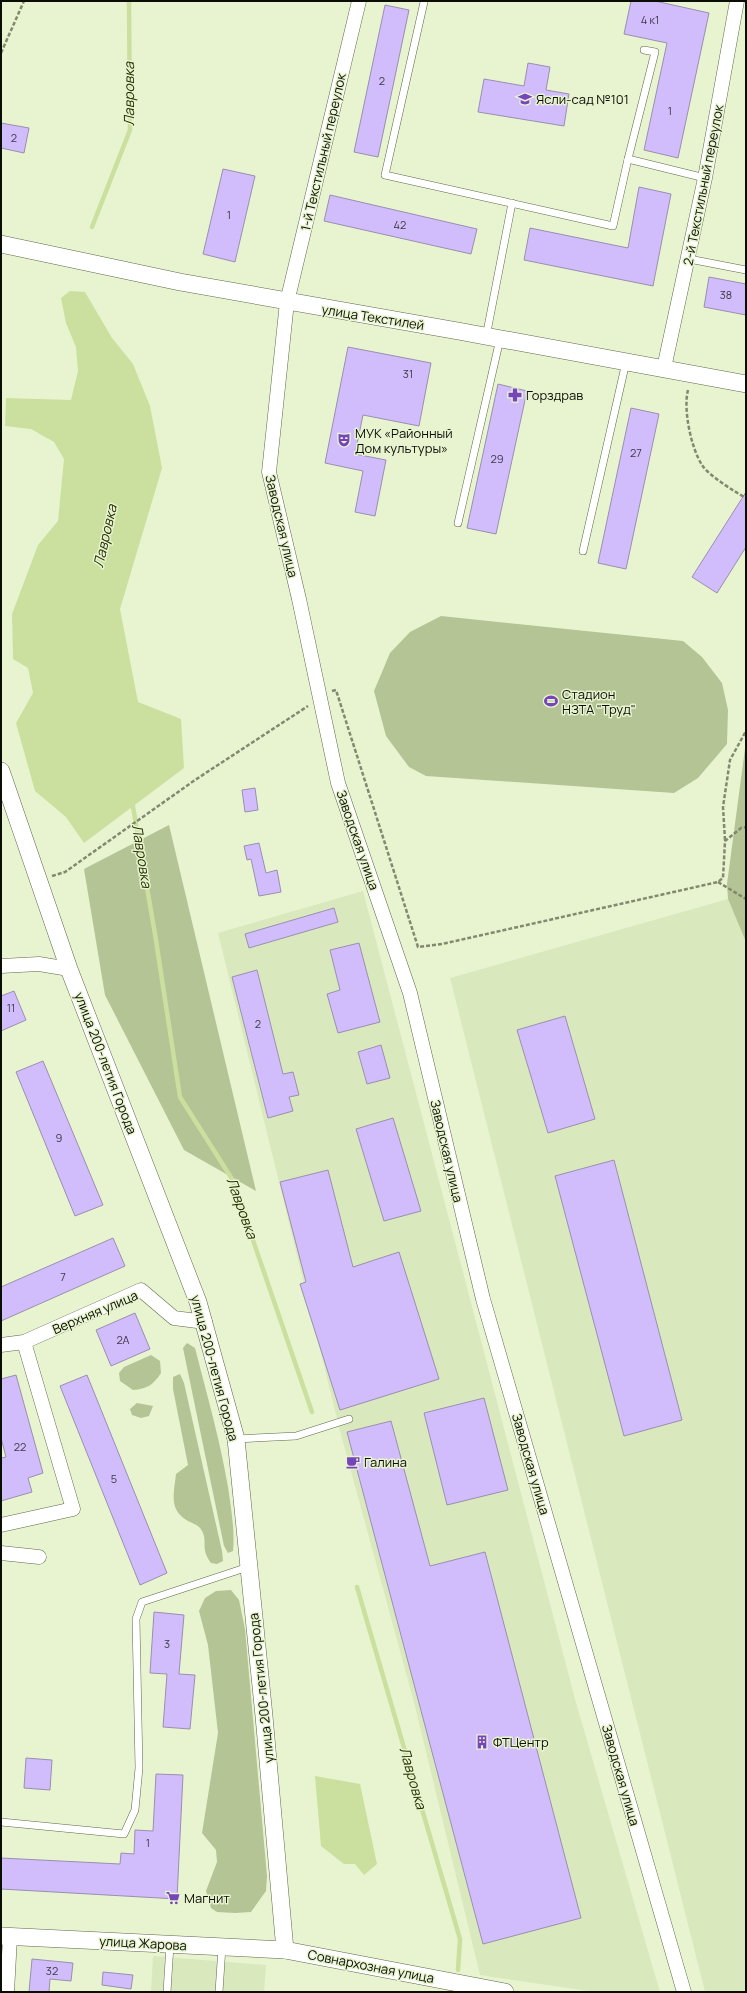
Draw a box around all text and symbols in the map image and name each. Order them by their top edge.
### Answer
house number: 4 к1 [641,12,659,27]
water label: Лавровка [119,61,138,126]
street label: 1-й Текстильный переулок [296,71,350,233]
house number: 2 [379,73,385,88]
place label: Ясли-сад №101 [536,90,629,108]
school or university icon: Ясли-сад №101 [517,91,533,107]
street label: 2-й Текстильный переулок [679,102,728,267]
house number: 1 [668,103,672,118]
house number: 2 [11,130,17,145]
house number: 1 [227,207,231,222]
house number: 42 [394,217,406,232]
house number: 38 [720,287,732,302]
street label: улица Текстилей [320,300,426,334]
house number: 31 [403,366,413,381]
place label: Горздрав [526,386,583,404]
pharmacy icon: Горздрав [507,387,523,403]
place label: МУК «Районный Дом культуры» [355,424,453,457]
theatre icon: МУК «Районный Дом культуры» [336,432,352,448]
house number: 27 [630,445,642,460]
house number: 29 [490,451,504,466]
street label: Заводская улица [261,473,303,579]
water label: Лавровка [88,501,121,569]
place label: Стадион НЗТА "Труд" [562,685,636,718]
sports icon: Стадион НЗТА "Труд" [543,693,559,709]
street label: Заводская улица [332,788,384,892]
water label: Лавровка [128,823,157,890]
street label: улица 200-летия Города [71,989,141,1137]
house number: 11 [7,1000,15,1015]
house number: 2 [255,1016,261,1031]
street label: Заводская улица [426,1098,468,1204]
house number: 9 [56,1130,63,1145]
water label: Лавровка [223,1175,263,1242]
house number: 7 [60,1269,66,1284]
street label: Верхняя улица [49,1286,141,1338]
street label: улица 200-летия Города [187,1293,243,1443]
house number: 2А [116,1332,130,1347]
street label: Заводская улица [508,1411,554,1517]
house number: 22 [14,1439,26,1454]
place label: Галина [364,1453,407,1471]
cafe icon: Галина [345,1454,361,1470]
house number: 5 [111,1471,117,1486]
street label: улица 200-летия Города [244,1612,278,1764]
house number: 3 [164,1636,170,1651]
street label: Заводская улица [598,1722,644,1828]
place label: ФТЦентр [493,1733,549,1751]
building icon: ФТЦентр [474,1734,490,1750]
water label: Лавровка [396,1745,432,1812]
house number: 1 [146,1835,150,1850]
place label: Магнит [184,1889,230,1907]
supermarket icon: Магнит [165,1890,181,1906]
street label: улица Жарова [99,1932,187,1954]
street label: Совнархозная улица [306,1945,436,1987]
house number: 32 [46,1963,58,1978]

